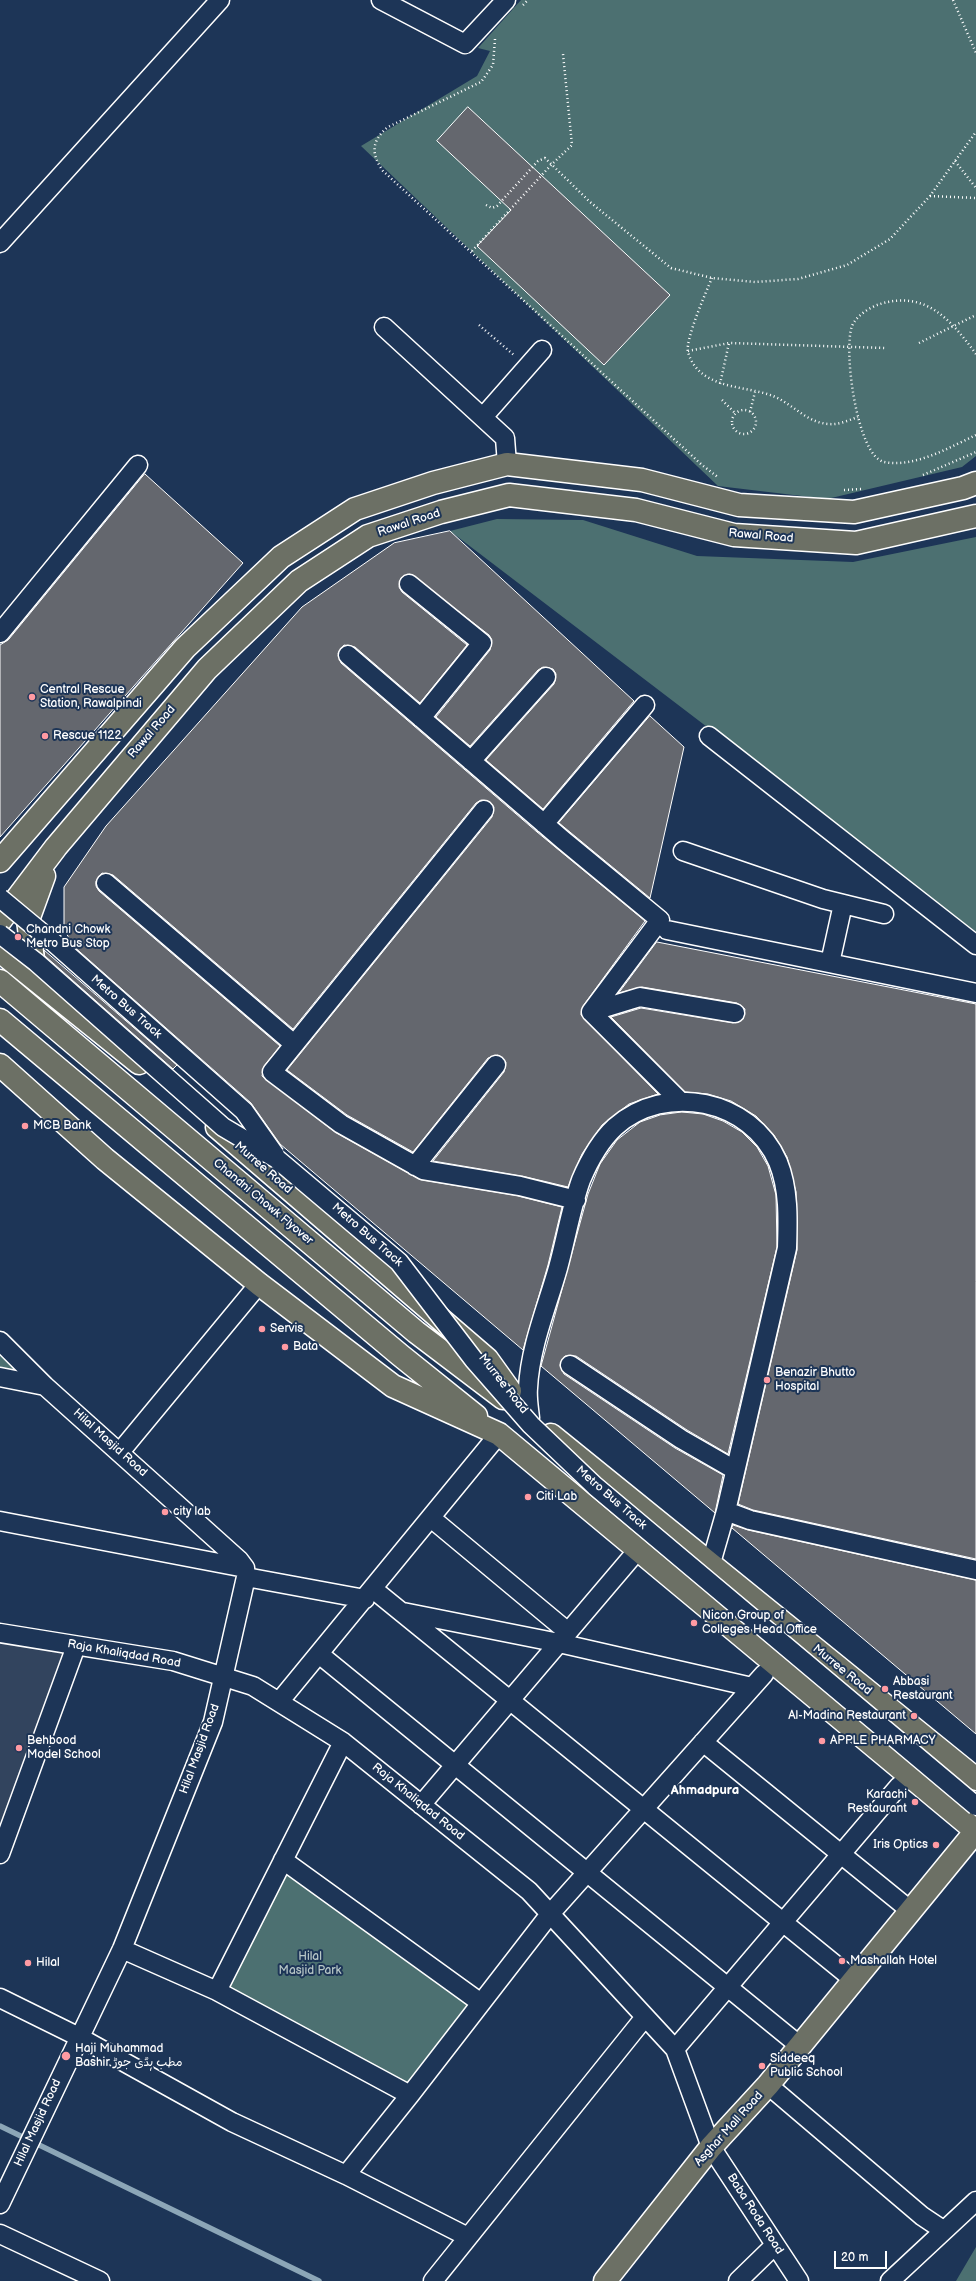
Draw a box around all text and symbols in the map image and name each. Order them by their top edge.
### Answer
street label: Rawal Road [376,506,442,540]
street label: Rawal Road [728,526,794,546]
place label: Central Rescue Station, Rawalpindi [40,683,142,711]
marker: Central Rescue Station, Rawalpindi [27,692,37,702]
street label: Rawal Road [125,703,179,761]
place label: Rescue 1122 [53,729,121,743]
marker: Rescue 1122 [40,731,50,741]
place label: Chandni Chowk Metro Bus Stop [26,923,110,951]
marker: Chandni Chowk Metro Bus Stop [13,932,23,942]
street label: Metro Bus Track [88,972,164,1042]
place label: MCB Bank [33,1119,91,1133]
marker: MCB Bank [20,1121,30,1131]
street label: Murree Road [231,1139,295,1197]
street label: Chandni Chowk Flyover [210,1156,316,1248]
street label: Metro Bus Track [329,1200,405,1270]
place label: Servis [270,1322,303,1336]
marker: Servis [257,1324,267,1334]
place label: Bata [293,1340,318,1354]
marker: Bata [280,1342,290,1352]
street label: Murree Road [475,1351,531,1417]
place label: Benazir Bhutto Hospital [775,1366,855,1394]
marker: Benazir Bhutto Hospital [762,1375,772,1385]
street label: Hilal Masjid Road [70,1406,150,1480]
street label: Metro Bus Track [573,1463,649,1533]
place label: Citi Lab [536,1490,577,1504]
marker: Citi Lab [523,1492,533,1502]
place label: city lab [173,1505,211,1519]
marker: city lab [160,1507,170,1517]
place label: Nicon Group of Colleges Head Office [702,1609,817,1637]
marker: Nicon Group of Colleges Head Office [689,1618,699,1628]
street label: Raja Khaliqdad Road [66,1637,182,1671]
street label: Murree Road [810,1642,874,1698]
place label: Abbasi Restaurant [893,1675,953,1703]
marker: Abbasi Restaurant [880,1684,890,1694]
street label: Hilal Masjid Road [177,1702,223,1796]
place label: Al-Madina Restaurant [788,1709,906,1723]
marker: Al-Madina Restaurant [909,1711,919,1721]
place label: Behbood Model School [27,1734,101,1762]
place label: APPLE PHARMACY [830,1734,936,1748]
marker: APPLE PHARMACY [817,1736,827,1746]
marker: Behbood Model School [14,1743,24,1753]
street label: Raja Khaliqdad Road [369,1760,467,1844]
district label: Ahmadpura [671,1783,739,1799]
place label: Karachi Restaurant [847,1788,907,1816]
marker: Karachi Restaurant [910,1797,920,1807]
place label: Iris Optics [873,1838,928,1852]
marker: Iris Optics [931,1840,941,1850]
park label: Hilal Masjid Park [279,1950,341,1978]
place label: Mashallah Hotel [850,1954,937,1968]
place label: Hilal [36,1956,60,1970]
marker: Mashallah Hotel [837,1956,847,1966]
marker: Hilal [23,1958,33,1968]
place label: Haji Muhammad Bashir مطب ہڈی جوڑ [75,2042,182,2070]
marker: Haji Muhammad Bashir مطب ہڈی جوڑ [60,2050,72,2062]
place label: Siddeeq Public School [770,2052,843,2080]
marker: Siddeeq Public School [757,2061,767,2071]
street label: Hilal Masjid Road [11,2077,65,2169]
street label: Asghar Mall Road [692,2089,766,2169]
street label: Baba Roda Road [724,2171,786,2257]
scale bar [836,2243,889,2269]
text: 20 m [841,2250,868,2265]

